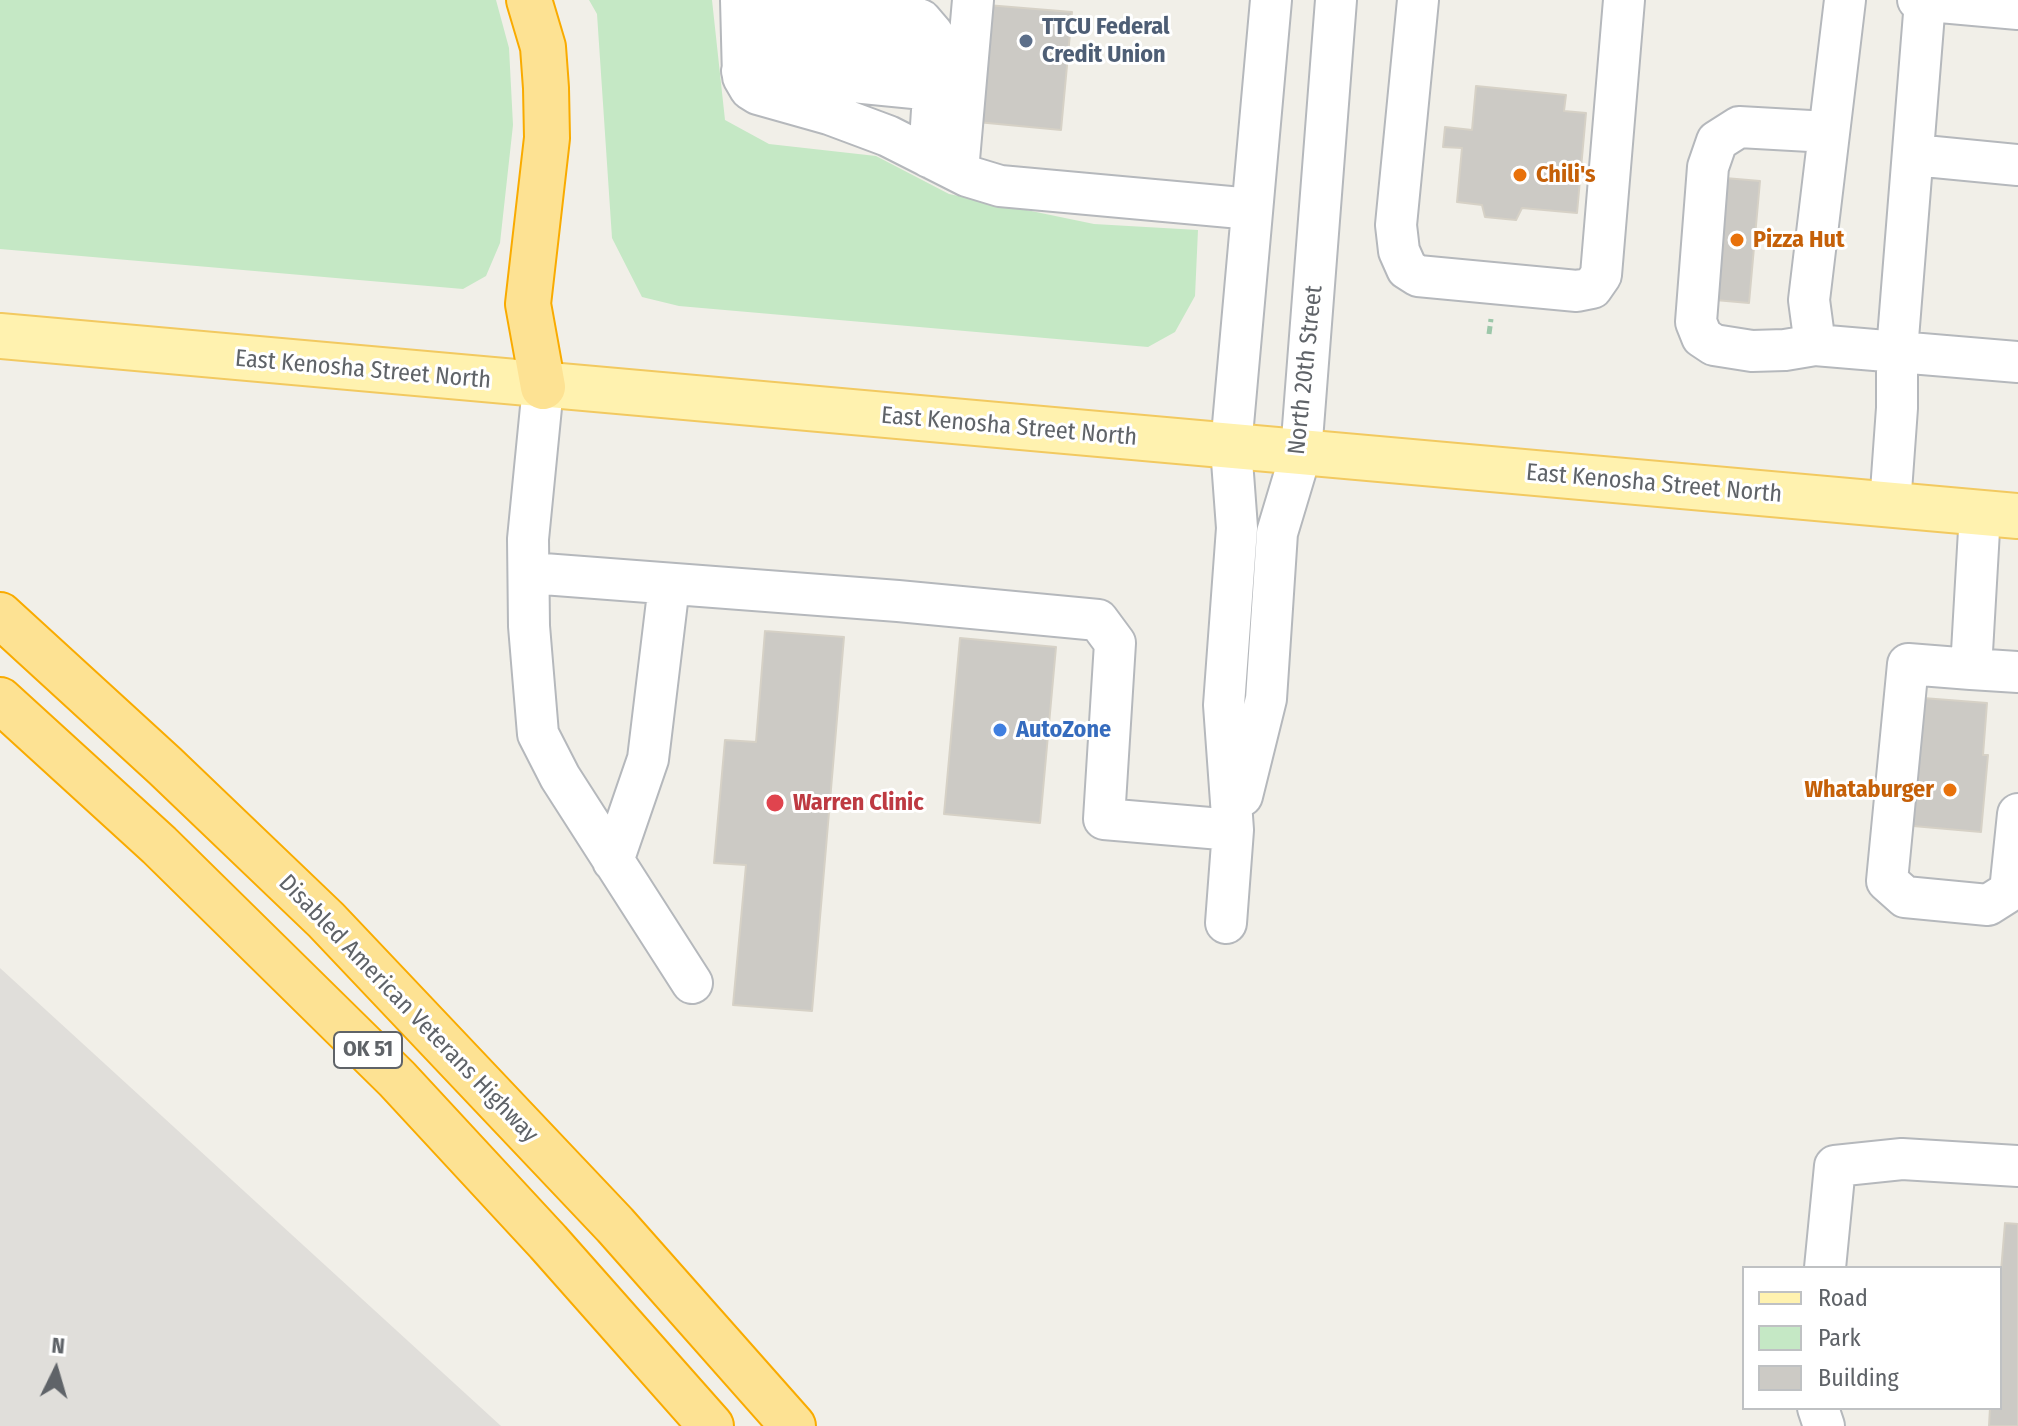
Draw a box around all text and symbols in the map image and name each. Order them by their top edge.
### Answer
place label: TTCU Federal Credit Union [1042,13,1170,69]
marker: TTCU Federal Credit Union [1017,32,1035,50]
place label: Chili's [1536,161,1596,189]
marker: Chili's [1511,166,1529,184]
place label: Pizza Hut [1753,226,1844,254]
marker: Pizza Hut [1728,231,1746,249]
street label: North 20th Street [1283,284,1329,456]
street label: East Kenosha Street North [234,344,492,396]
street label: East Kenosha Street North [880,401,1138,453]
street label: East Kenosha Street North [1525,458,1783,510]
place label: AutoZone [1016,716,1111,744]
marker: AutoZone [991,721,1009,739]
place label: Whataburger [1804,776,1934,804]
marker: Whataburger [1941,781,1959,799]
place label: Warren Clinic [793,789,924,817]
marker: Warren Clinic [764,792,786,814]
street label: Disabled American Veterans Highway [272,869,544,1149]
road number: OK 51 [334,1032,402,1068]
legend [1742,1266,2002,1410]
text: Road [1818,1284,1868,1312]
text: Park [1818,1324,1861,1352]
north arrow [16,1330,96,1410]
text: N [50,1332,66,1360]
text: Building [1818,1364,1899,1392]

